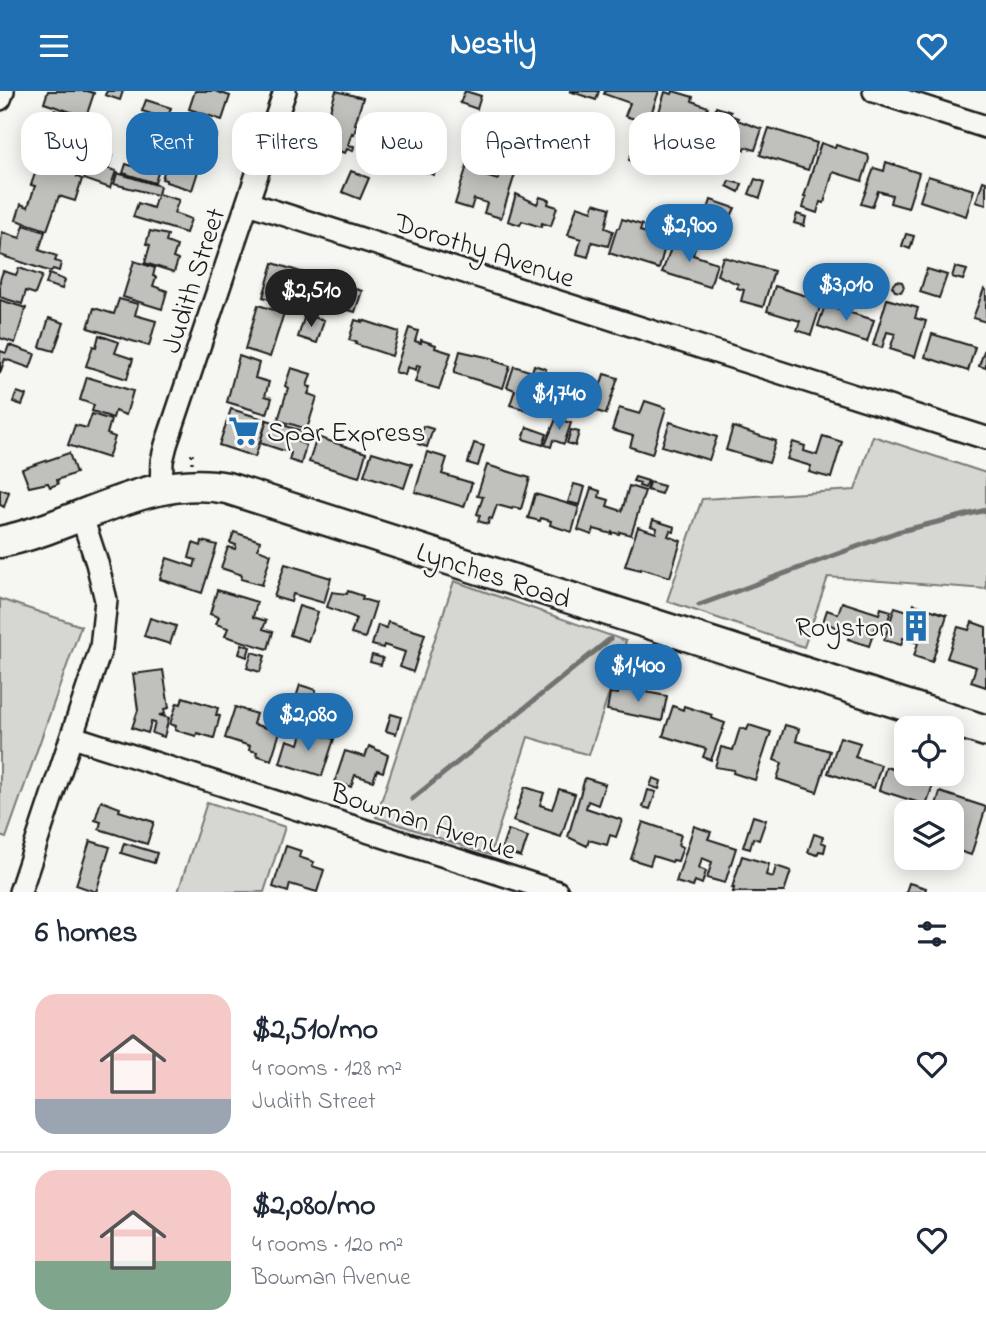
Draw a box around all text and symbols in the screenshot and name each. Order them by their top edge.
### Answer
text: Nestly [450,22,536,69]
icon: menu [35,27,73,65]
icon: heart [913,27,951,65]
chip: Buy [21,112,112,175]
chip: Rent [126,112,218,175]
chip: Filters [232,112,342,175]
chip: New [356,112,447,175]
chip: Apartment [461,112,615,175]
chip: House [629,112,740,175]
street label: Judith Street [153,203,238,359]
street label: Dorothy Avenue [388,204,580,301]
pin: $2,900 [632,205,746,264]
text: $2,900 [661,210,717,243]
pin: $3,010 [789,264,903,323]
pin: $2,510 [254,269,368,329]
text: $3,010 [819,269,873,302]
text: $2,510 [281,275,341,308]
pin: $1,740 [502,373,616,432]
text: $1,740 [532,378,586,411]
supermarket icon: Spar Express [227,414,261,448]
place label: Spar Express [267,414,425,455]
street label: Lynches Road [410,533,576,622]
place label: Royston [795,609,893,650]
building icon: Royston [899,609,933,643]
pin: $1,400 [581,645,695,704]
text: $1,400 [611,650,665,683]
pin: $2,080 [251,693,365,753]
text: $2,080 [279,699,337,732]
map controls [894,716,964,870]
button: locate [894,716,964,786]
street label: Bowman Avenue [324,774,522,873]
button: layers [894,800,964,870]
text: 6 homes [35,912,138,956]
icon: filters [913,915,951,953]
text: $2,510/mo [252,1009,378,1053]
icon: home [91,1022,175,1106]
icon: heart [913,1045,951,1083]
text: 4 rooms · 128 m² [252,1053,402,1086]
text: Judith Street [252,1086,376,1119]
text: $2,080/mo [252,1185,376,1229]
icon: home [91,1198,175,1282]
icon: heart [913,1221,951,1259]
text: 4 rooms · 120 m² [252,1229,403,1262]
text: Bowman Avenue [252,1262,411,1295]

